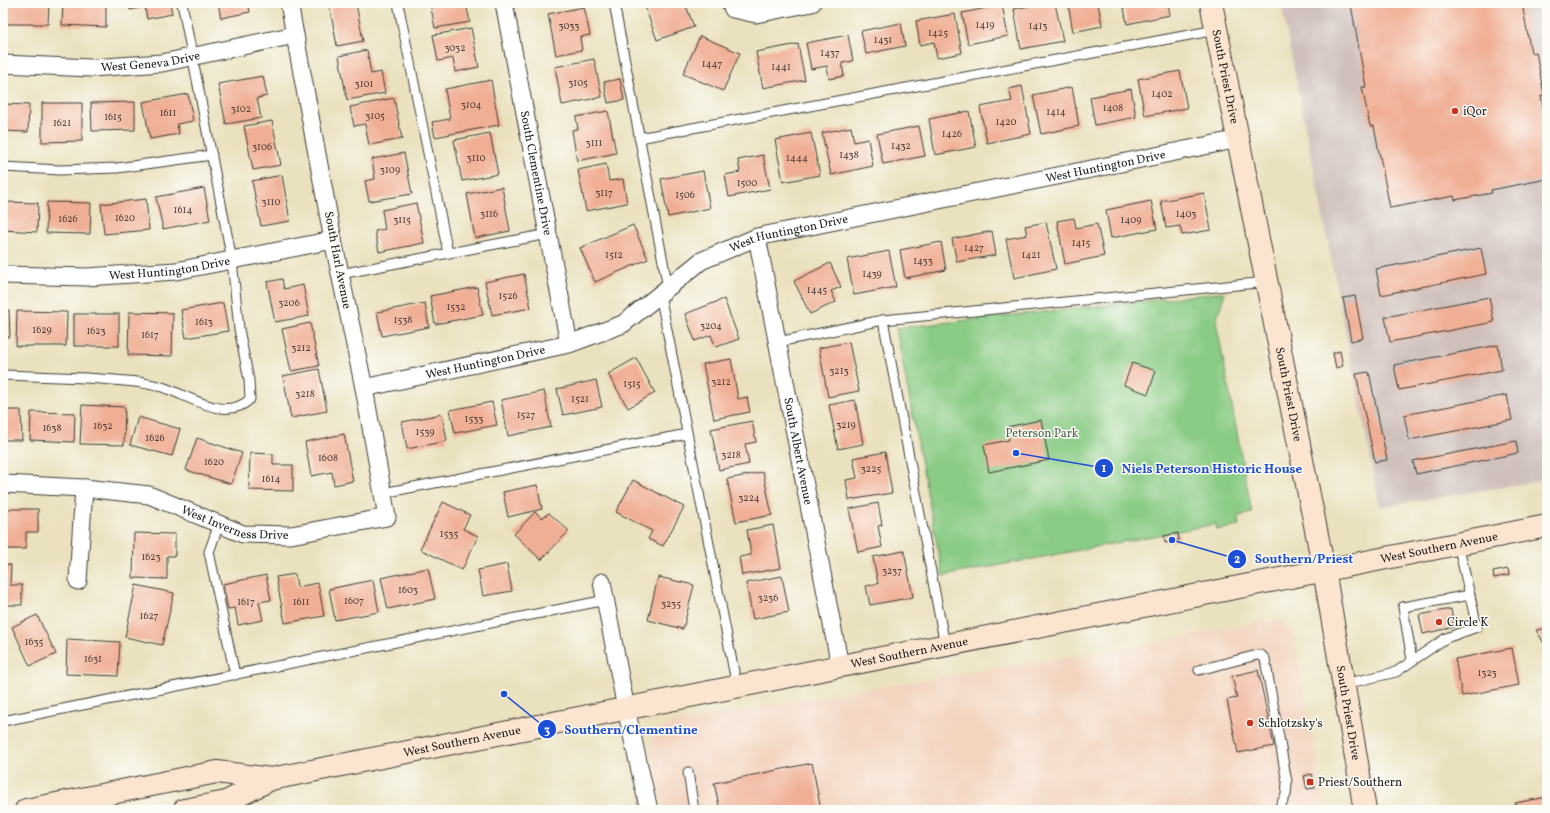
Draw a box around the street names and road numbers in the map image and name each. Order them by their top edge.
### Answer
street label: South Priest Drive [1207,28,1242,126]
street label: West Geneva Drive [100,48,202,76]
street label: South Clementine Drive [516,109,555,237]
street label: West Huntington Drive [1044,147,1167,187]
street label: South Harl Avenue [320,210,354,311]
street label: West Huntington Drive [727,212,850,257]
street label: West Huntington Drive [108,253,232,285]
street label: West Huntington Drive [424,342,547,384]
street label: South Priest Drive [1271,346,1305,443]
street label: South Albert Avenue [779,396,816,506]
street label: West Inverness Drive [179,502,289,544]
street label: West Southern Avenue [1379,529,1500,568]
street label: West Southern Avenue [849,634,970,673]
street label: South Priest Drive [1331,664,1363,762]
street label: West Southern Avenue [402,723,523,762]

